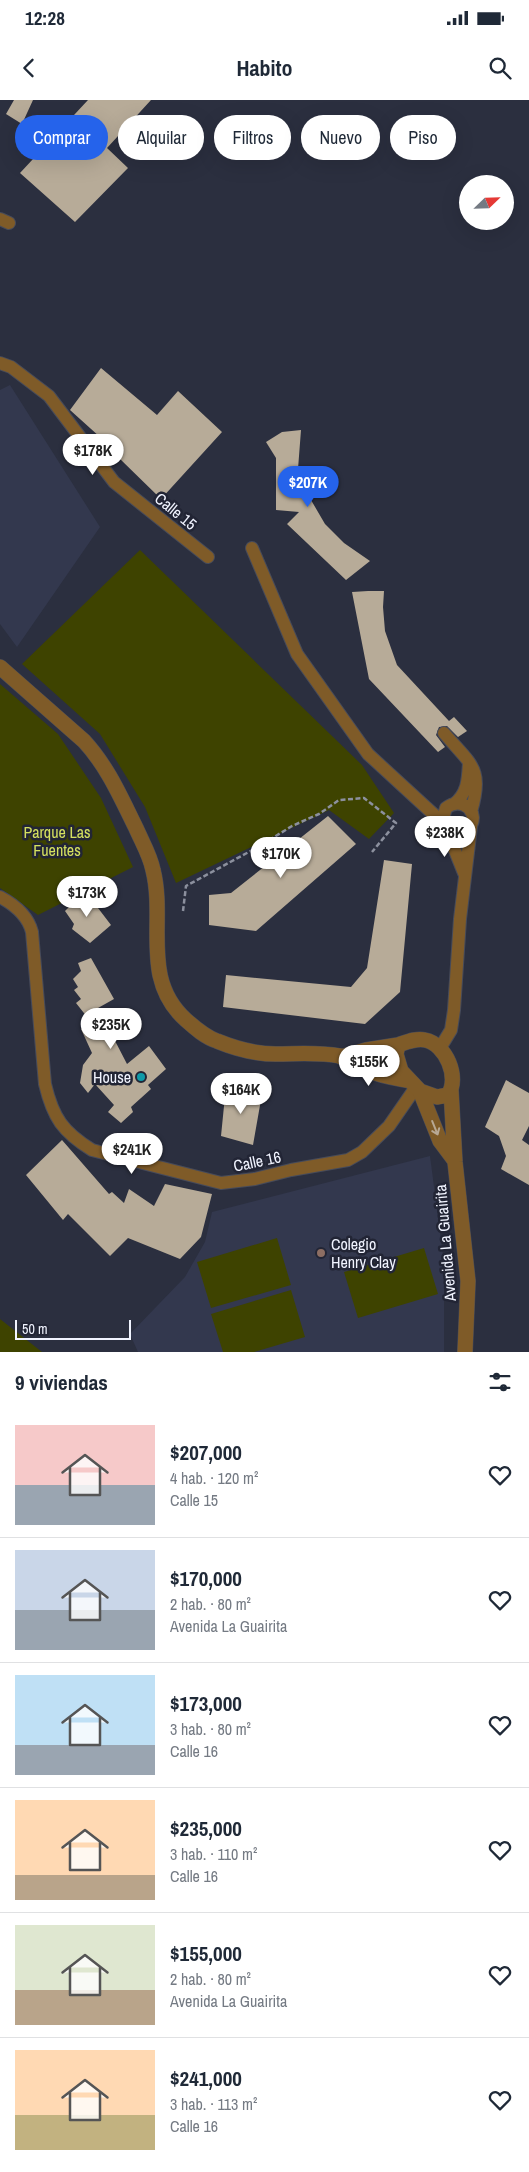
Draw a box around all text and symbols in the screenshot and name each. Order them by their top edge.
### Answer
text: 12:28 [25,5,65,31]
text: Habito [236,53,293,83]
icon: back [15,54,43,82]
icon: search [486,54,514,82]
chip: Comprar [15,115,108,160]
chip: Alquilar [118,115,204,160]
chip: Filtros [214,115,291,160]
chip: Nuevo [301,115,380,160]
chip: Piso [390,115,456,160]
north arrow [459,175,514,230]
map controls [459,175,514,230]
pin: $178K [58,434,128,476]
text: $178K [74,439,112,461]
pin: $207K [273,466,343,508]
text: $207K [289,471,327,493]
street label: Calle 15 [150,487,202,535]
pin: $238K [410,816,480,858]
park label: Parque Las Fuentes [23,821,91,861]
text: $238K [426,821,464,843]
pin: $170K [246,836,316,879]
text: $170K [262,842,300,864]
pin: $173K [52,876,122,918]
text: $173K [68,881,106,903]
pin: $235K [76,1008,146,1050]
text: $235K [92,1013,130,1035]
pin: $155K [334,1044,404,1087]
text: $155K [350,1050,388,1072]
place label: House [93,1066,131,1088]
marker: House [135,1071,147,1083]
pin: $164K [206,1072,276,1115]
text: $164K [222,1078,260,1100]
one-way arrow [430,1120,440,1135]
pin: $241K [97,1132,167,1175]
text: $241K [113,1138,151,1160]
street label: Calle 16 [231,1145,283,1177]
street label: Avenida La Guairita [429,1183,461,1303]
place label: Colegio Henry Clay [331,1233,396,1273]
marker: Colegio Henry Clay [315,1247,327,1259]
scale bar [15,1317,131,1340]
text: 50 m [22,1320,48,1338]
text: 9 viviendas [15,1368,108,1397]
icon: filters [486,1368,514,1396]
text: $207,000 [170,1438,242,1467]
icon: home [55,1445,115,1505]
icon: heart [486,1461,514,1489]
text: 4 hab. · 120 m² [170,1467,258,1489]
text: Calle 15 [170,1489,218,1511]
text: $170,000 [170,1564,242,1593]
icon: home [55,1570,115,1630]
icon: heart [486,1586,514,1614]
text: 2 hab. · 80 m² [170,1593,251,1615]
text: Avenida La Guairita [170,1615,287,1637]
text: $173,000 [170,1689,242,1718]
icon: home [55,1695,115,1755]
icon: heart [486,1711,514,1739]
text: 3 hab. · 80 m² [170,1718,251,1740]
text: Calle 16 [170,1740,218,1762]
text: $235,000 [170,1814,242,1843]
icon: home [55,1820,115,1880]
icon: heart [486,1836,514,1864]
text: 3 hab. · 110 m² [170,1843,257,1865]
text: Calle 16 [170,1865,218,1887]
text: $155,000 [170,1939,242,1968]
icon: home [55,1945,115,2005]
icon: heart [486,1961,514,1989]
text: 2 hab. · 80 m² [170,1968,251,1990]
text: Avenida La Guairita [170,1990,287,2012]
text: $241,000 [170,2064,242,2093]
icon: home [55,2070,115,2130]
icon: heart [486,2086,514,2114]
text: 3 hab. · 113 m² [170,2093,257,2115]
text: Calle 16 [170,2115,218,2137]

